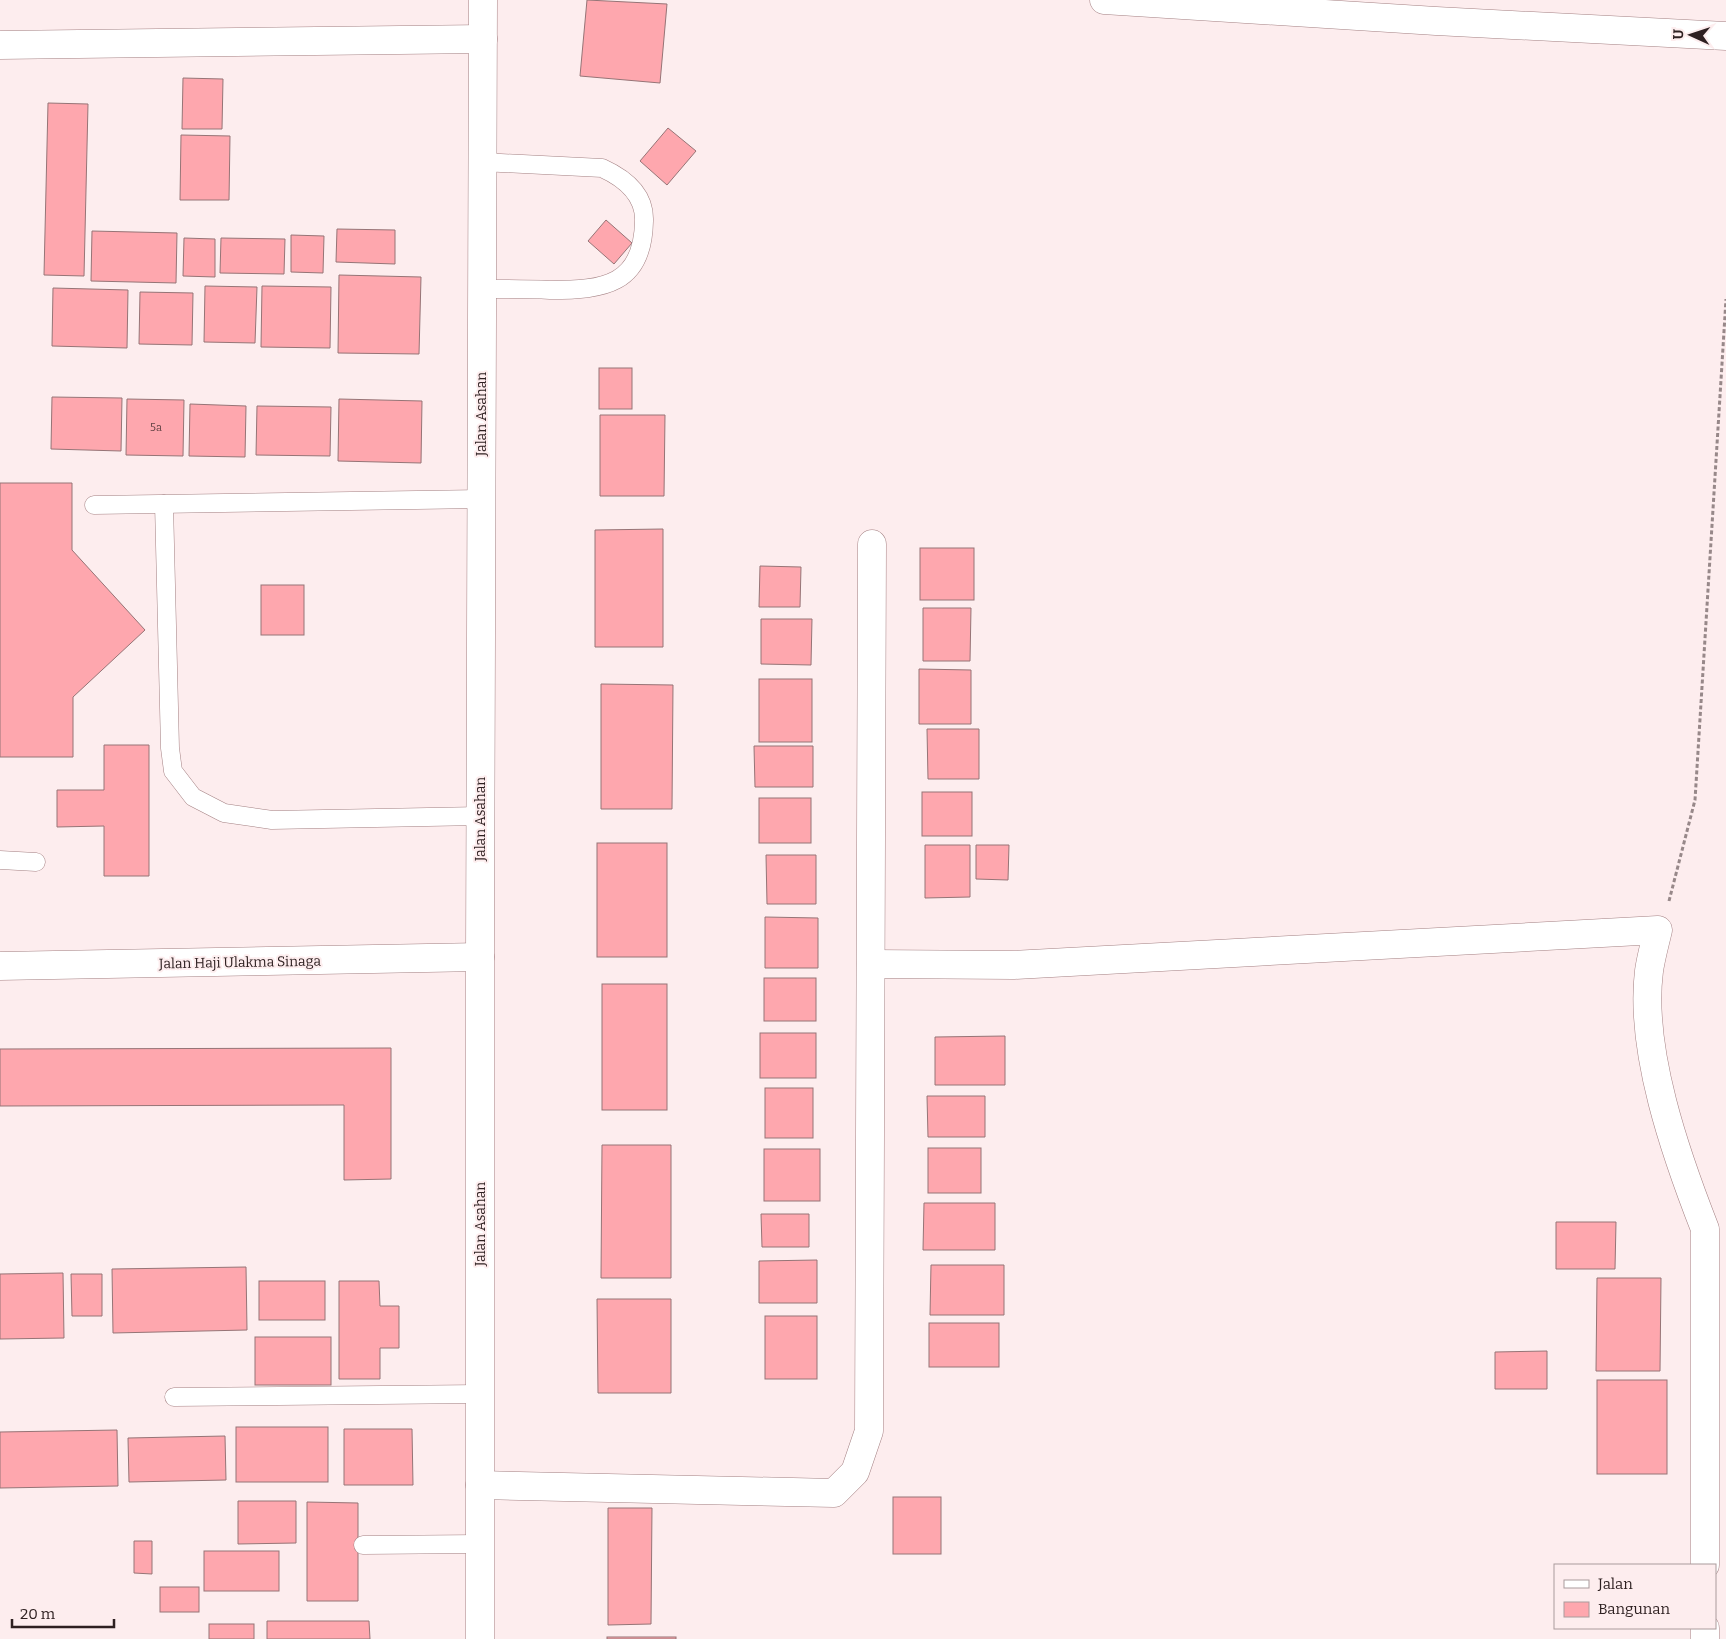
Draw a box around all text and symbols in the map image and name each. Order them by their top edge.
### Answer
north arrow [1666,10,1716,60]
text: U [1670,28,1687,40]
street label: Jalan Asahan [473,372,490,457]
house number: 5a [150,421,162,434]
street label: Jalan Asahan [472,777,489,862]
street label: Jalan Haji Ulakma Sinaga [158,953,321,972]
street label: Jalan Asahan [472,1182,489,1267]
legend [1554,1564,1716,1629]
text: Jalan [1597,1575,1633,1593]
scale bar [12,1596,115,1628]
text: Bangunan [1598,1600,1670,1618]
text: 20 m [20,1605,56,1623]

